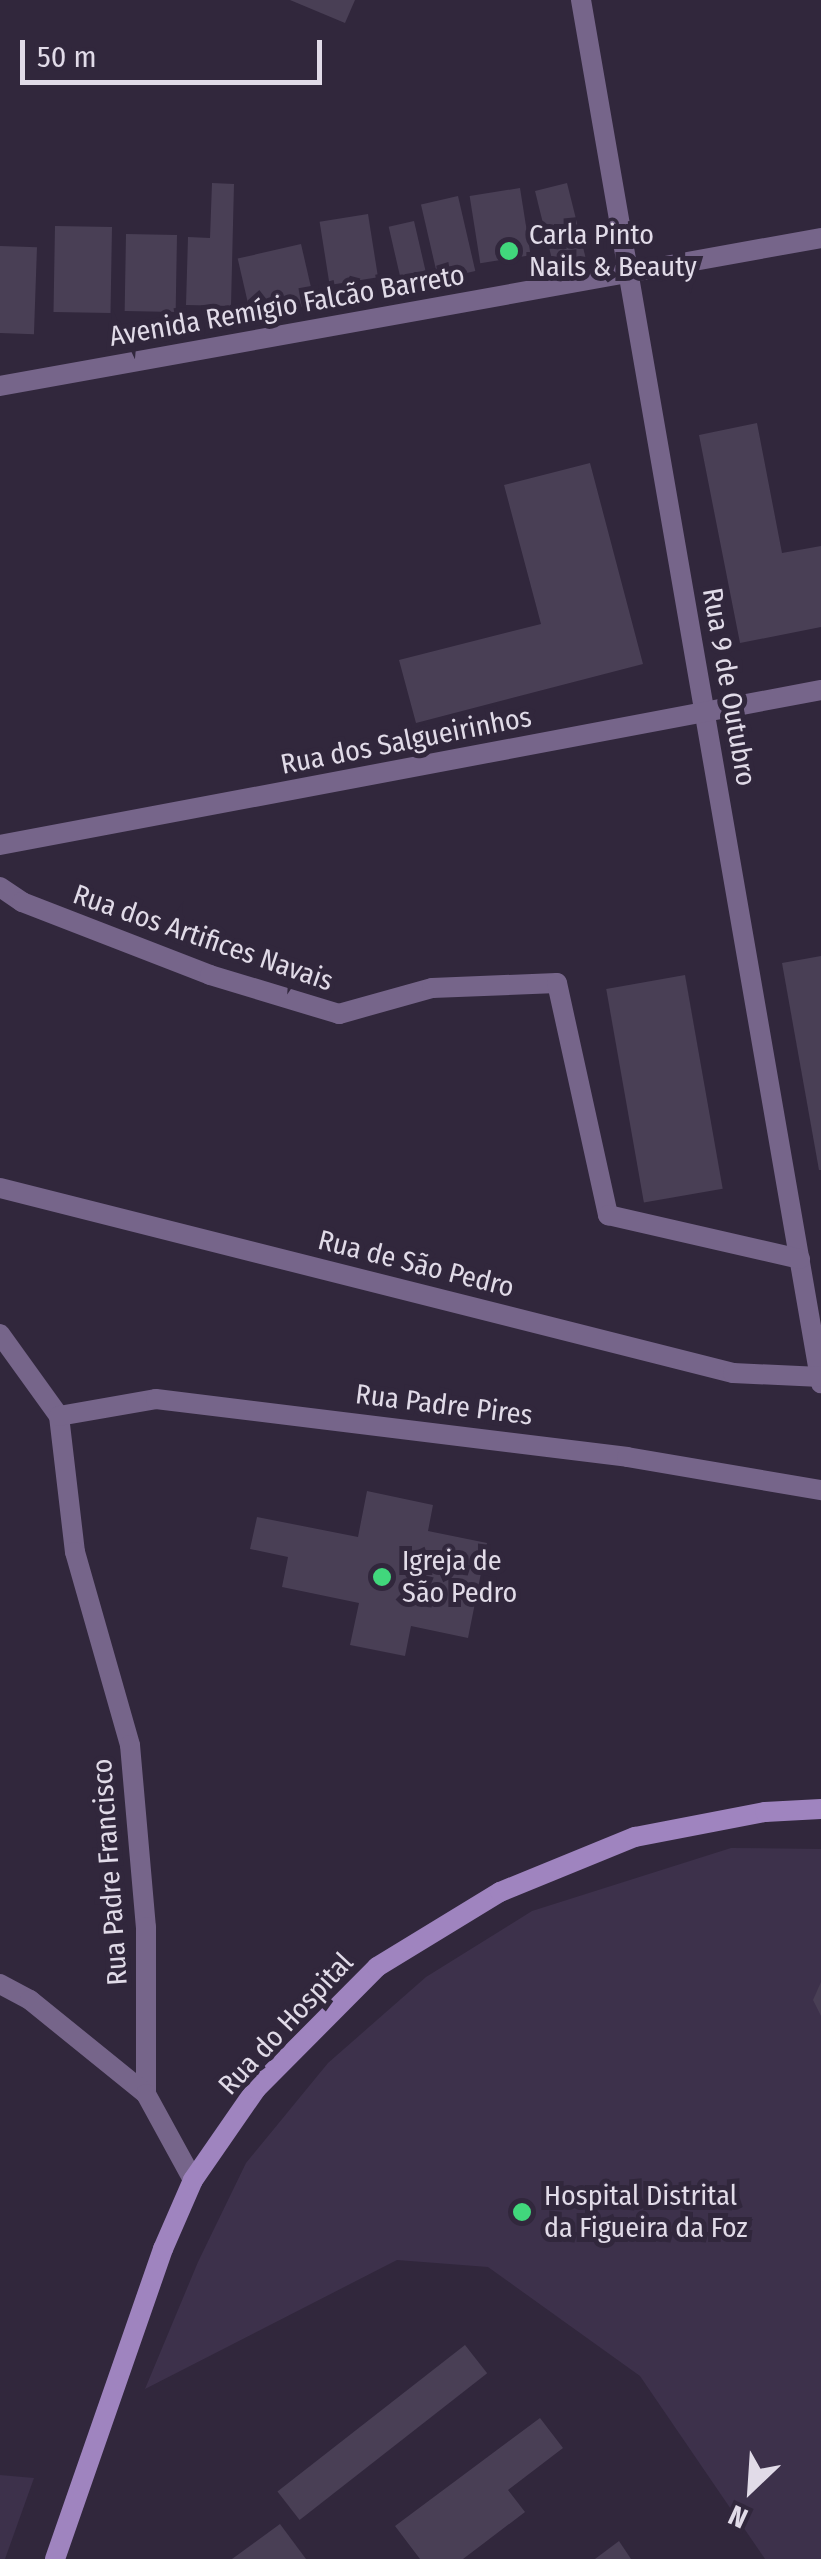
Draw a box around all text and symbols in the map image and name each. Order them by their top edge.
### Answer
scale bar [25,20,328,82]
text: 50 m [37,39,97,75]
place label: Carla Pinto Nails & Beauty [529,218,697,284]
marker: Carla Pinto Nails & Beauty [498,240,520,262]
street label: Avenida Remígio Falcão Barreto [107,258,467,354]
street label: Rua 9 de Outubro [695,585,763,789]
street label: Rua dos Salgueirinhos [278,700,534,782]
street label: Rua dos Artifices Navais [69,878,337,998]
street label: Rua de São Pedro [314,1223,518,1305]
street label: Rua Padre Pires [354,1377,534,1433]
place label: Igreja de São Pedro [402,1544,517,1610]
marker: Igreja de São Pedro [371,1566,393,1588]
street label: Rua Padre Francisco [85,1757,135,1987]
street label: Rua do Hospital [212,1946,360,2102]
place label: Hospital Distrital da Figueira da Foz [544,2179,748,2245]
marker: Hospital Distrital da Figueira da Foz [509,2199,535,2225]
north arrow [701,2439,801,2539]
text: N [724,2498,753,2535]

